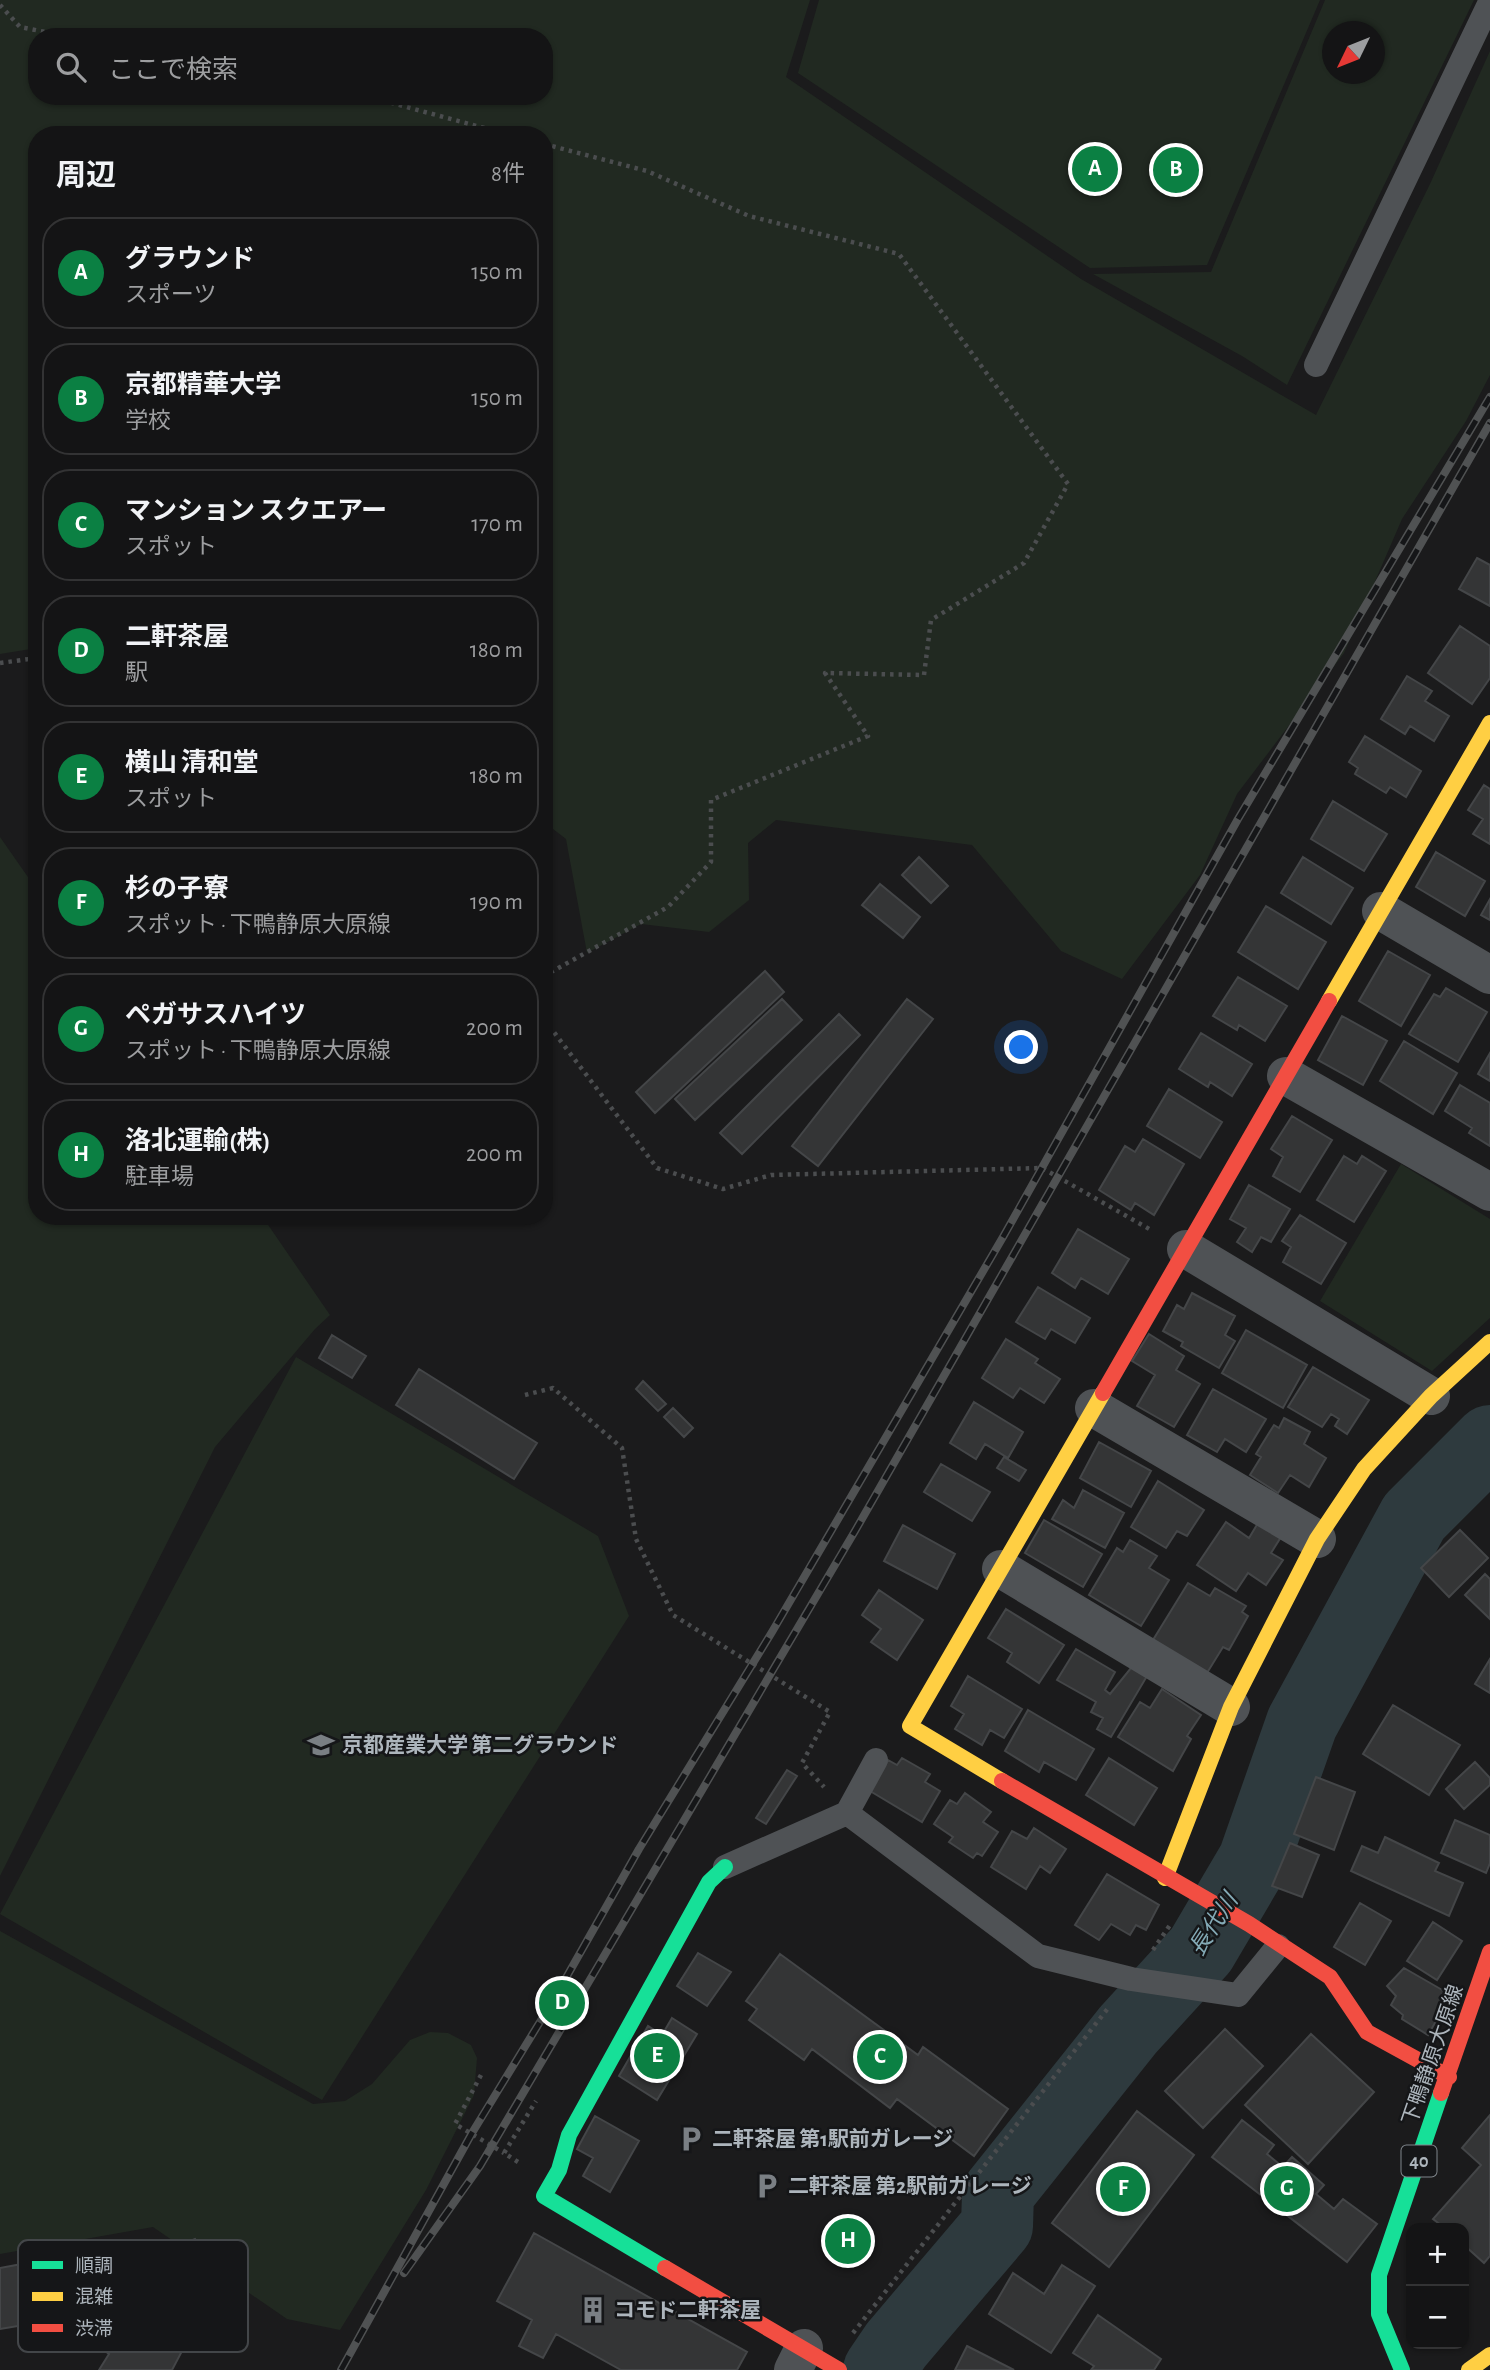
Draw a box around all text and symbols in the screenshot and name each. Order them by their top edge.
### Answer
north arrow [1322,21,1385,84]
search box [28,28,553,105]
icon: search [52,48,90,86]
text: ここで検索 [108,57,238,83]
pin: A [1072,143,1118,195]
pin: B [1153,144,1199,196]
text: 周辺 [56,161,116,191]
text: 8件 [491,163,525,186]
text: グラウンド [125,246,255,272]
text: A [74,261,88,284]
text: 150 m [471,261,523,284]
text: スポーツ [125,284,217,307]
text: 京都精華大学 [125,372,281,398]
text: B [74,387,88,410]
text: 150 m [471,387,523,410]
text: 学校 [125,410,171,433]
text: マンション スクエアー [125,498,387,524]
text: C [75,513,87,536]
text: 170 m [471,513,523,536]
text: スポット [125,536,217,559]
text: 二軒茶屋 [125,624,229,650]
text: D [73,639,89,662]
text: 180 m [470,639,523,662]
text: 駅 [125,662,148,685]
text: 横山 清和堂 [125,750,259,776]
text: E [75,765,87,788]
text: 180 m [470,765,523,788]
text: スポット [125,788,217,811]
text: 杉の子寮 [125,876,229,902]
text: F [76,891,86,914]
text: 190 m [470,891,523,914]
text: スポット · 下鴨静原大原線 [125,914,391,937]
text: ペガサスハイツ [125,1002,306,1028]
text: G [74,1017,88,1040]
text: 200 m [466,1017,523,1040]
your location [1004,1030,1038,1064]
text: スポット · 下鴨静原大原線 [125,1040,391,1063]
text: 洛北運輸(株) [125,1128,270,1154]
text: H [73,1143,89,1166]
text: 200 m [466,1143,523,1166]
text: 駐車場 [125,1166,194,1189]
school or university icon: 京都産業大学 第二グラウンド [306,1730,336,1760]
place label: 京都産業大学 第二グラウンド [342,1734,618,1756]
water label: 長代川 [1184,1886,1244,1960]
pin: D [539,1977,585,2029]
street label: 下鴨静原大原線 [1398,1982,1467,2128]
pin: E [634,2030,680,2082]
pin: C [857,2031,903,2083]
parking icon: 二軒茶屋 第1駅前ガレージ [676,2124,706,2154]
place label: 二軒茶屋 第1駅前ガレージ [712,2127,953,2150]
road number: 40 [1402,2146,1436,2176]
pin: F [1100,2163,1146,2215]
pin: G [1264,2163,1310,2215]
parking icon: 二軒茶屋 第2駅前ガレージ [752,2171,782,2201]
place label: 二軒茶屋 第2駅前ガレージ [788,2174,1032,2197]
pin: H [825,2215,871,2267]
map controls [1406,2223,1469,2349]
button: + [1406,2223,1469,2286]
legend [18,2240,248,2352]
text: 順調 [75,2256,113,2276]
text: 混雑 [75,2286,113,2307]
button: − [1406,2286,1469,2349]
building icon: コモド二軒茶屋 [578,2295,608,2325]
place label: コモド二軒茶屋 [614,2299,761,2321]
text: 渋滞 [75,2318,113,2339]

